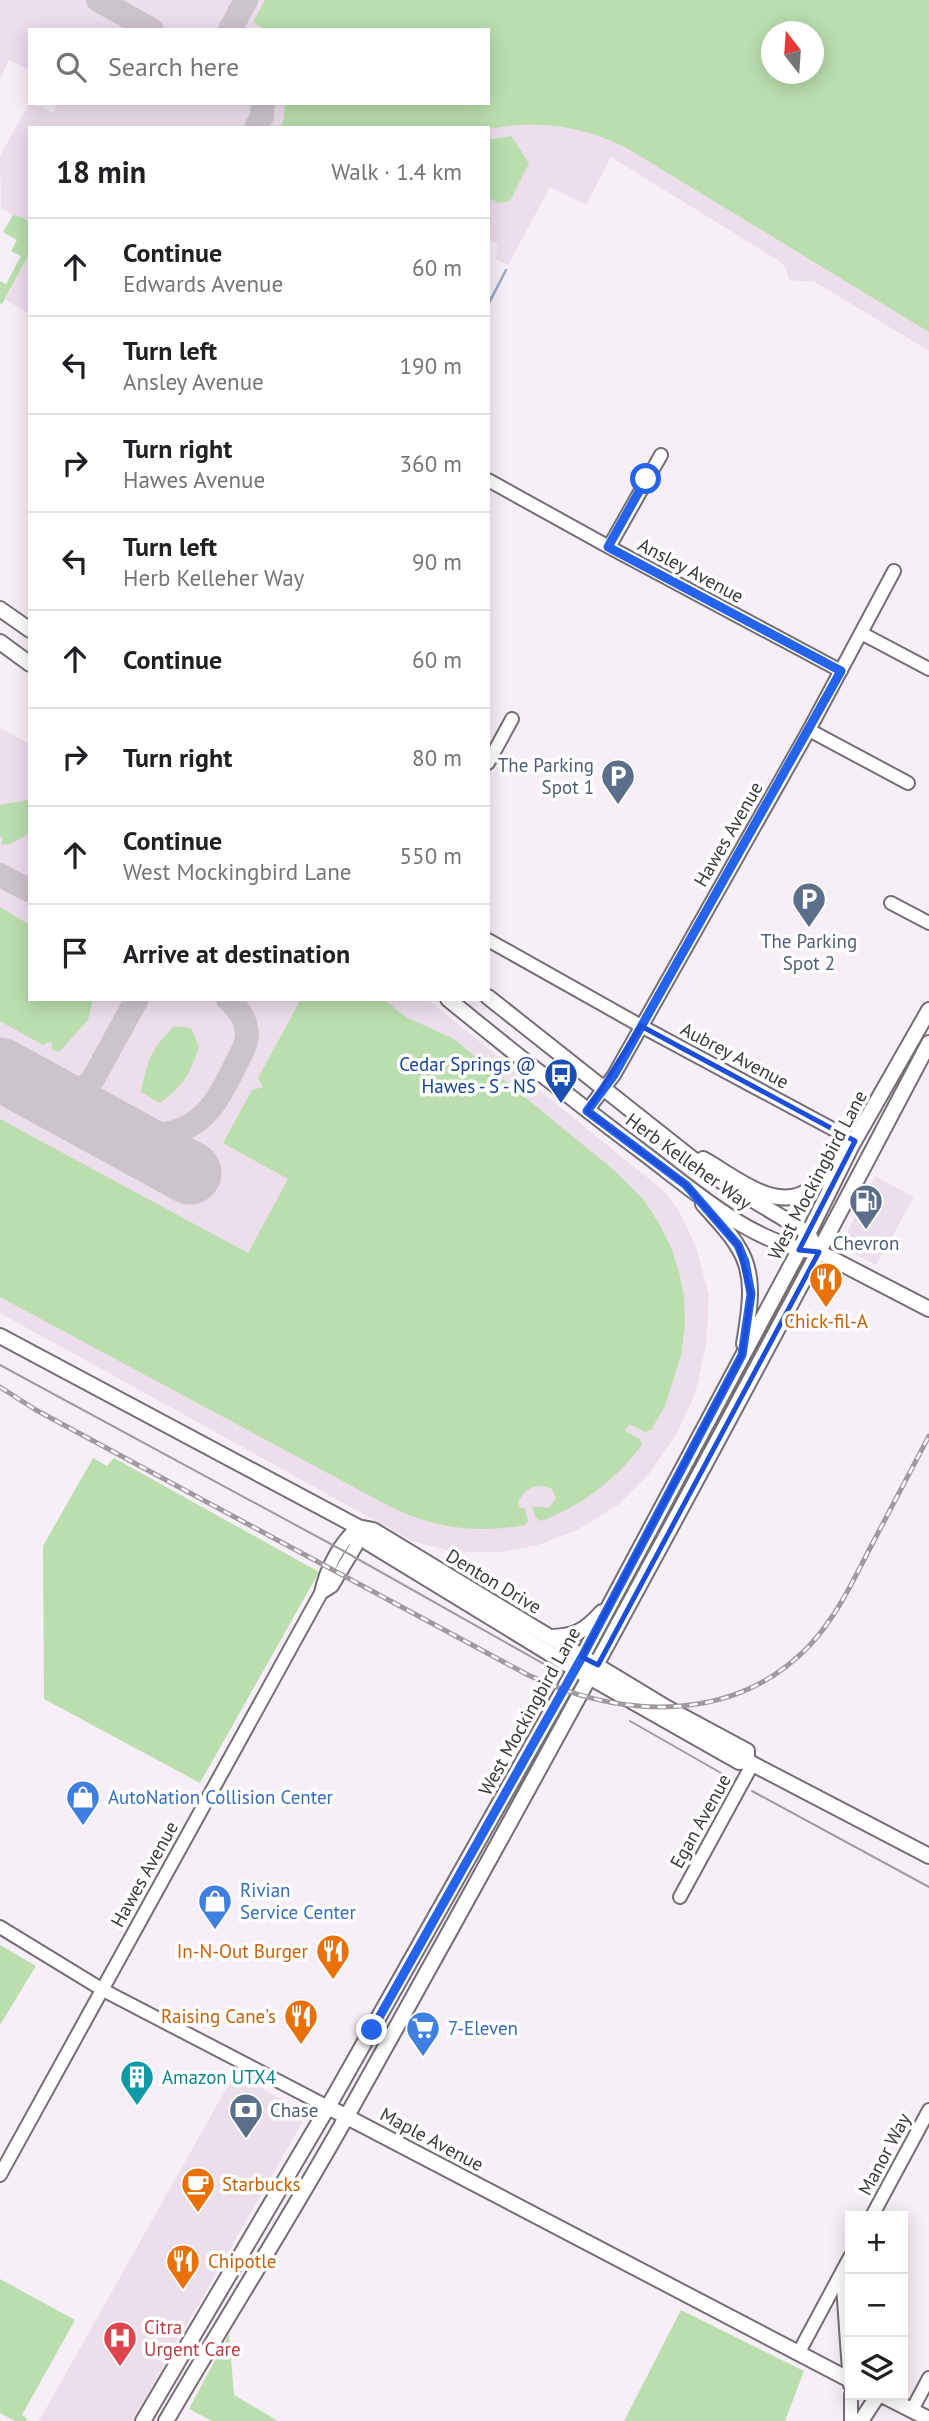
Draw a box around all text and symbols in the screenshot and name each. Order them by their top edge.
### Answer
north arrow [761,21,824,84]
search box [28,28,490,105]
icon: search [52,48,90,86]
text: Search here [108,50,239,83]
text: 18 min [56,152,146,191]
text: Walk · 1.4 km [331,157,462,186]
text: Continue [123,236,222,269]
icon: ahead [56,248,94,286]
text: 60 m [412,253,462,282]
text: Edwards Avenue [123,269,283,298]
text: Turn left [123,334,217,367]
icon: left [56,346,94,384]
text: 190 m [400,351,462,380]
text: Ansley Avenue [123,367,264,396]
text: Turn right [123,432,232,465]
icon: right [56,444,94,482]
text: 360 m [400,449,462,478]
route start [630,463,661,494]
text: Hawes Avenue [123,465,265,494]
text: Turn left [123,530,217,563]
street label: Ansley Avenue [634,532,748,608]
icon: left [56,542,94,580]
text: 90 m [412,547,462,576]
text: Herb Kelleher Way [123,563,304,592]
icon: ahead [56,640,94,678]
text: Continue [123,643,222,676]
text: 60 m [412,645,462,674]
icon: right [56,738,94,776]
text: Turn right [123,741,232,774]
text: 80 m [412,743,462,772]
place label: The Parking Spot 1 [498,753,594,799]
parking icon: The Parking Spot 1 [599,757,637,806]
street label: Hawes Avenue [688,777,768,891]
text: Continue [123,824,222,857]
icon: ahead [56,836,94,874]
text: 550 m [400,841,462,870]
text: West Mockingbird Lane [123,857,351,886]
parking icon: The Parking Spot 2 [790,880,828,929]
place label: The Parking Spot 2 [761,929,857,975]
icon: arrive [56,934,94,972]
text: Arrive at destination [123,937,350,970]
street label: Aubrey Avenue [677,1016,793,1094]
place label: Cedar Springs @ Hawes - S - NS [399,1052,536,1098]
bus stop icon: Cedar Springs @ Hawes - S - NS [542,1056,580,1105]
street label: West Mockingbird Lane [762,1086,872,1264]
street label: Herb Kelleher Way [621,1107,757,1215]
fuel station icon: Chevron [847,1182,885,1231]
place label: Chevron [833,1231,899,1255]
restaurant icon: Chick-fil-A [807,1260,845,1309]
place label: Chick-fil-A [784,1309,868,1333]
street label: Denton Drive [442,1543,546,1619]
street label: West Mockingbird Lane [473,1623,585,1799]
street label: Egan Avenue [664,1770,736,1872]
shop icon: AutoNation Collision Center [64,1778,102,1827]
place label: AutoNation Collision Center [108,1785,334,1809]
street label: Hawes Avenue [105,1817,183,1931]
place label: Rivian Service Center [240,1878,356,1924]
shop icon: Rivian Service Center [196,1882,234,1931]
restaurant icon: In-N-Out Burger [314,1932,352,1981]
place label: In-N-Out Burger [177,1939,309,1963]
restaurant icon: Raising Cane's [282,1997,320,2046]
place label: Raising Cane's [161,2004,276,2028]
supermarket icon: 7-Eleven [404,2009,442,2058]
route end [356,2014,387,2045]
place label: 7-Eleven [448,2016,518,2040]
building icon: Amazon UTX4 [118,2058,156,2107]
place label: Amazon UTX4 [162,2065,276,2089]
bank icon: Chase [227,2091,265,2140]
place label: Chase [270,2098,318,2122]
street label: Maple Avenue [376,2102,488,2176]
street label: Manor Way [852,2109,916,2199]
cafe icon: Starbucks [179,2165,217,2214]
place label: Starbucks [222,2172,301,2196]
map controls [845,2211,908,2400]
button: + [845,2211,908,2274]
restaurant icon: Chipotle [164,2242,202,2291]
place label: Chipotle [208,2249,276,2273]
button: − [845,2274,908,2337]
place label: Citra Urgent Care [144,2315,241,2361]
hospital icon: Citra Urgent Care [101,2319,139,2368]
button: layers [845,2337,908,2400]

